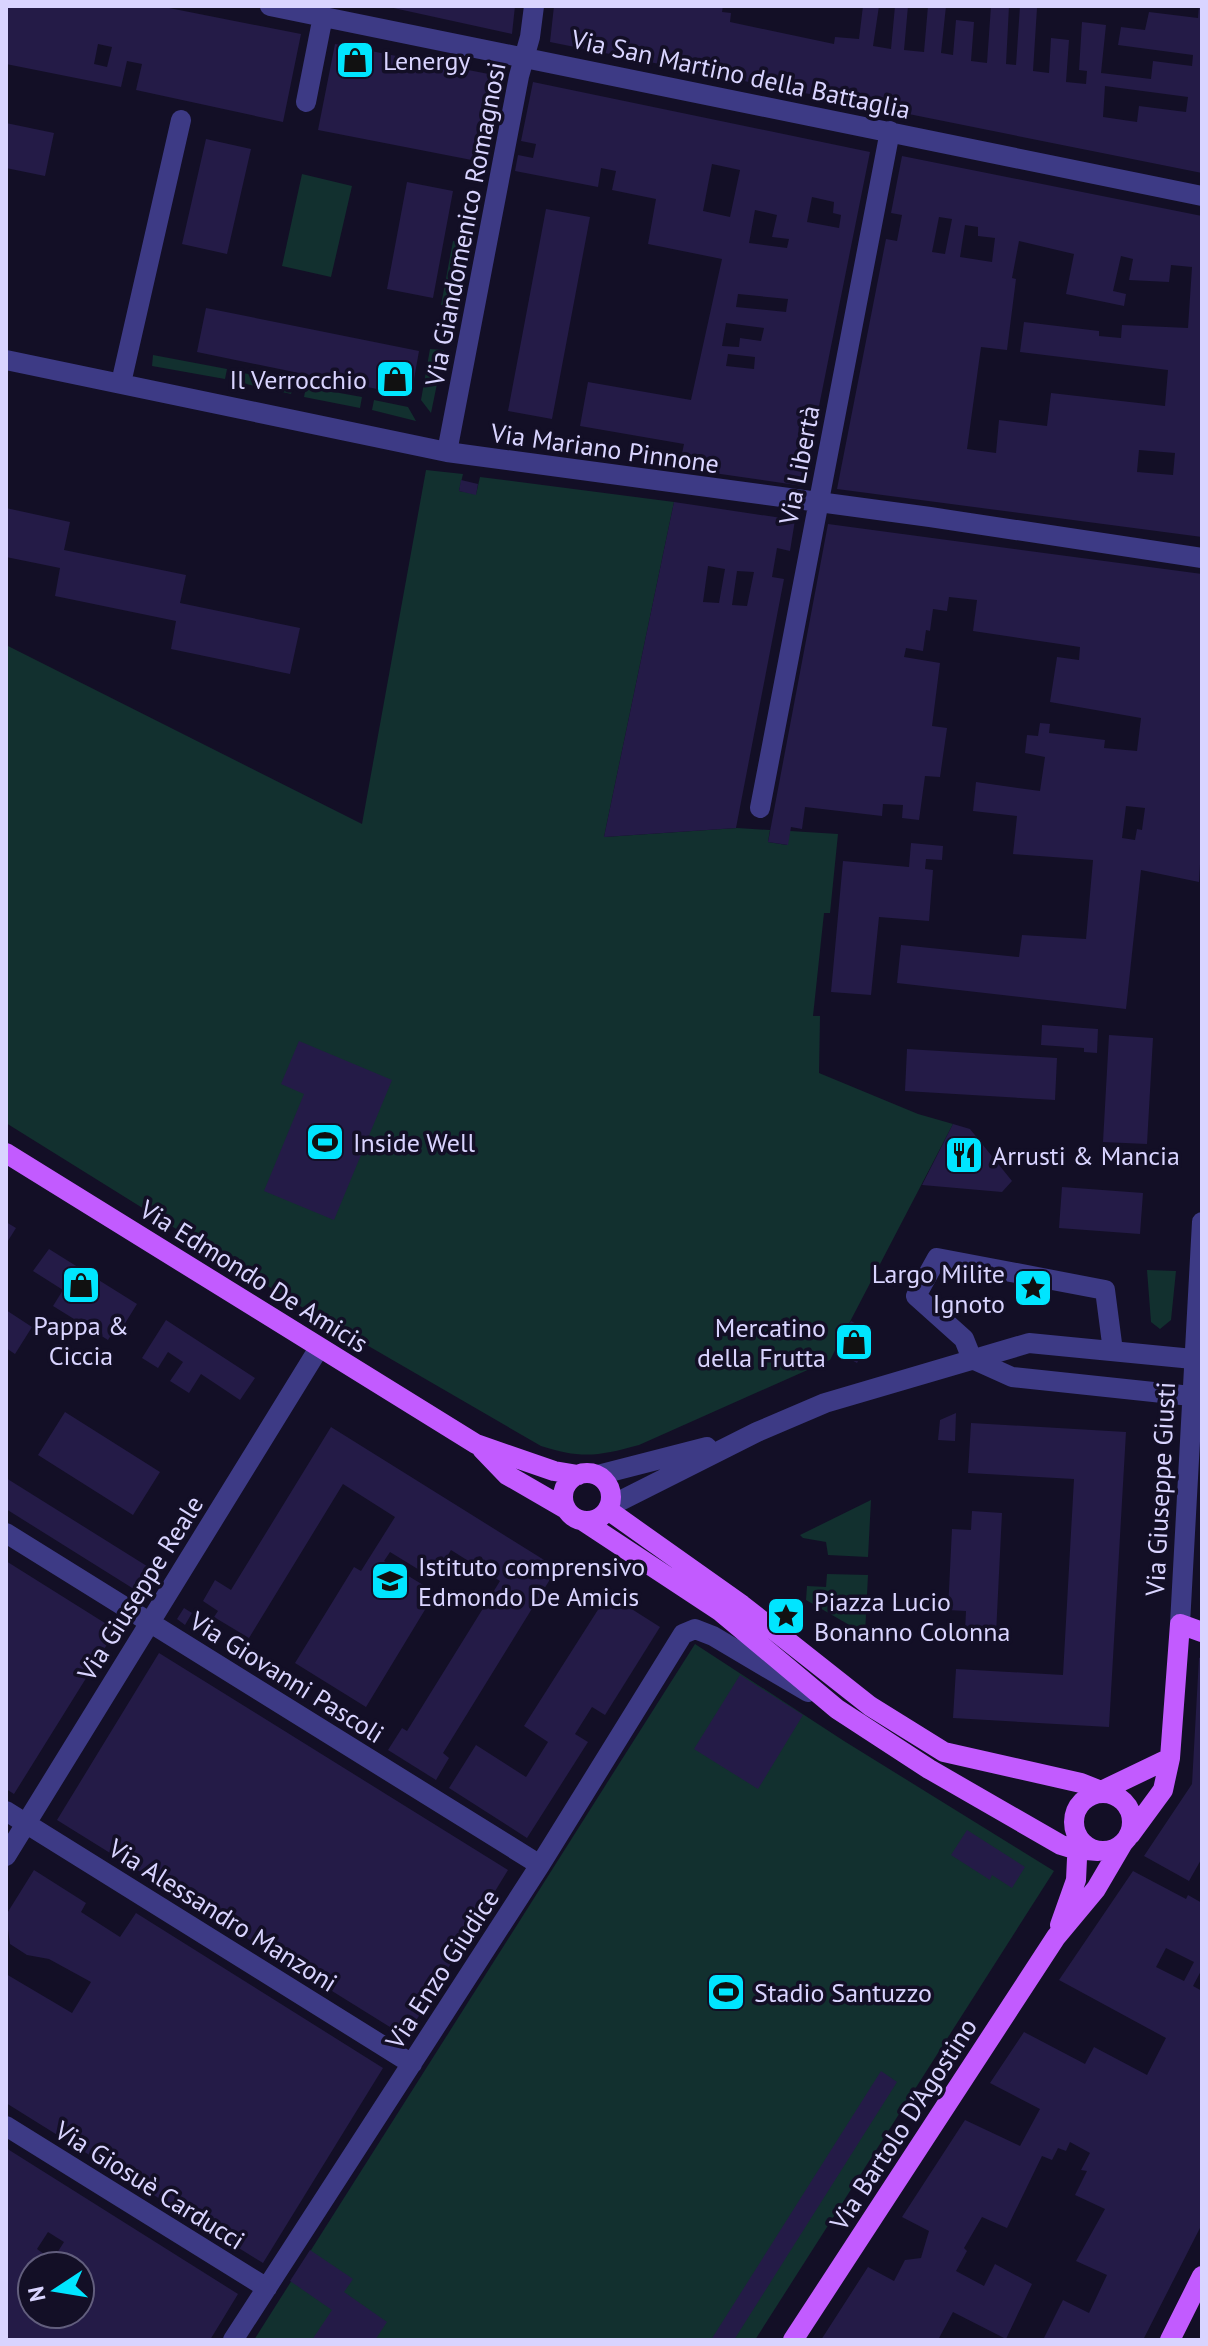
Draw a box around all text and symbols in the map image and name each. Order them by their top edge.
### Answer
street label: Via San Martino della Battaglia [568,22,913,126]
shop icon: Lenergy [334,39,376,81]
place label: Lenergy [383,44,470,77]
street label: Via Giandomenico Romagnosi [417,59,513,390]
shop icon: Il Verrocchio [374,358,416,400]
place label: Il Verrocchio [230,363,367,396]
street label: Via Libertà [771,403,827,528]
street label: Via Mariano Pinnone [488,416,721,480]
sports icon: Inside Well [304,1121,346,1163]
place label: Inside Well [353,1126,476,1159]
restaurant icon: Arrusti & Mancia [943,1134,985,1176]
place label: Arrusti & Mancia [992,1139,1180,1172]
street label: Via Edmondo De Amicis [133,1192,374,1360]
place label: Largo Milite Ignoto [872,1257,1005,1320]
shop icon: Pappa & Ciccia [60,1264,102,1306]
place icon: Largo Milite Ignoto [1012,1267,1054,1309]
place label: Pappa & Ciccia [33,1309,129,1372]
place label: Mercatino della Frutta [697,1311,826,1374]
shop icon: Mercatino della Frutta [833,1321,875,1363]
street label: Via Giuseppe Giusti [1138,1381,1182,1598]
street label: Via Giuseppe Reale [69,1489,210,1687]
place label: Istituto comprensivo Edmondo De Amicis [418,1550,645,1613]
school or university icon: Istituto comprensivo Edmondo De Amicis [369,1560,411,1602]
place label: Piazza Lucio Bonanno Colonna [814,1585,1010,1648]
place icon: Piazza Lucio Bonanno Colonna [765,1595,807,1637]
street label: Via Giovanni Pascoli [183,1603,390,1750]
street label: Via Alessandro Manzoni [102,1831,343,1999]
street label: Via Enzo Giudice [378,1883,506,2056]
sports icon: Stadio Santuzzo [705,1971,747,2013]
place label: Stadio Santuzzo [754,1976,932,2009]
street label: Via Bartolo D'Agostino [822,2012,984,2237]
street label: Via Giosuè Carducci [48,2113,251,2257]
north arrow [16,2250,96,2330]
text: N [21,2284,52,2304]

